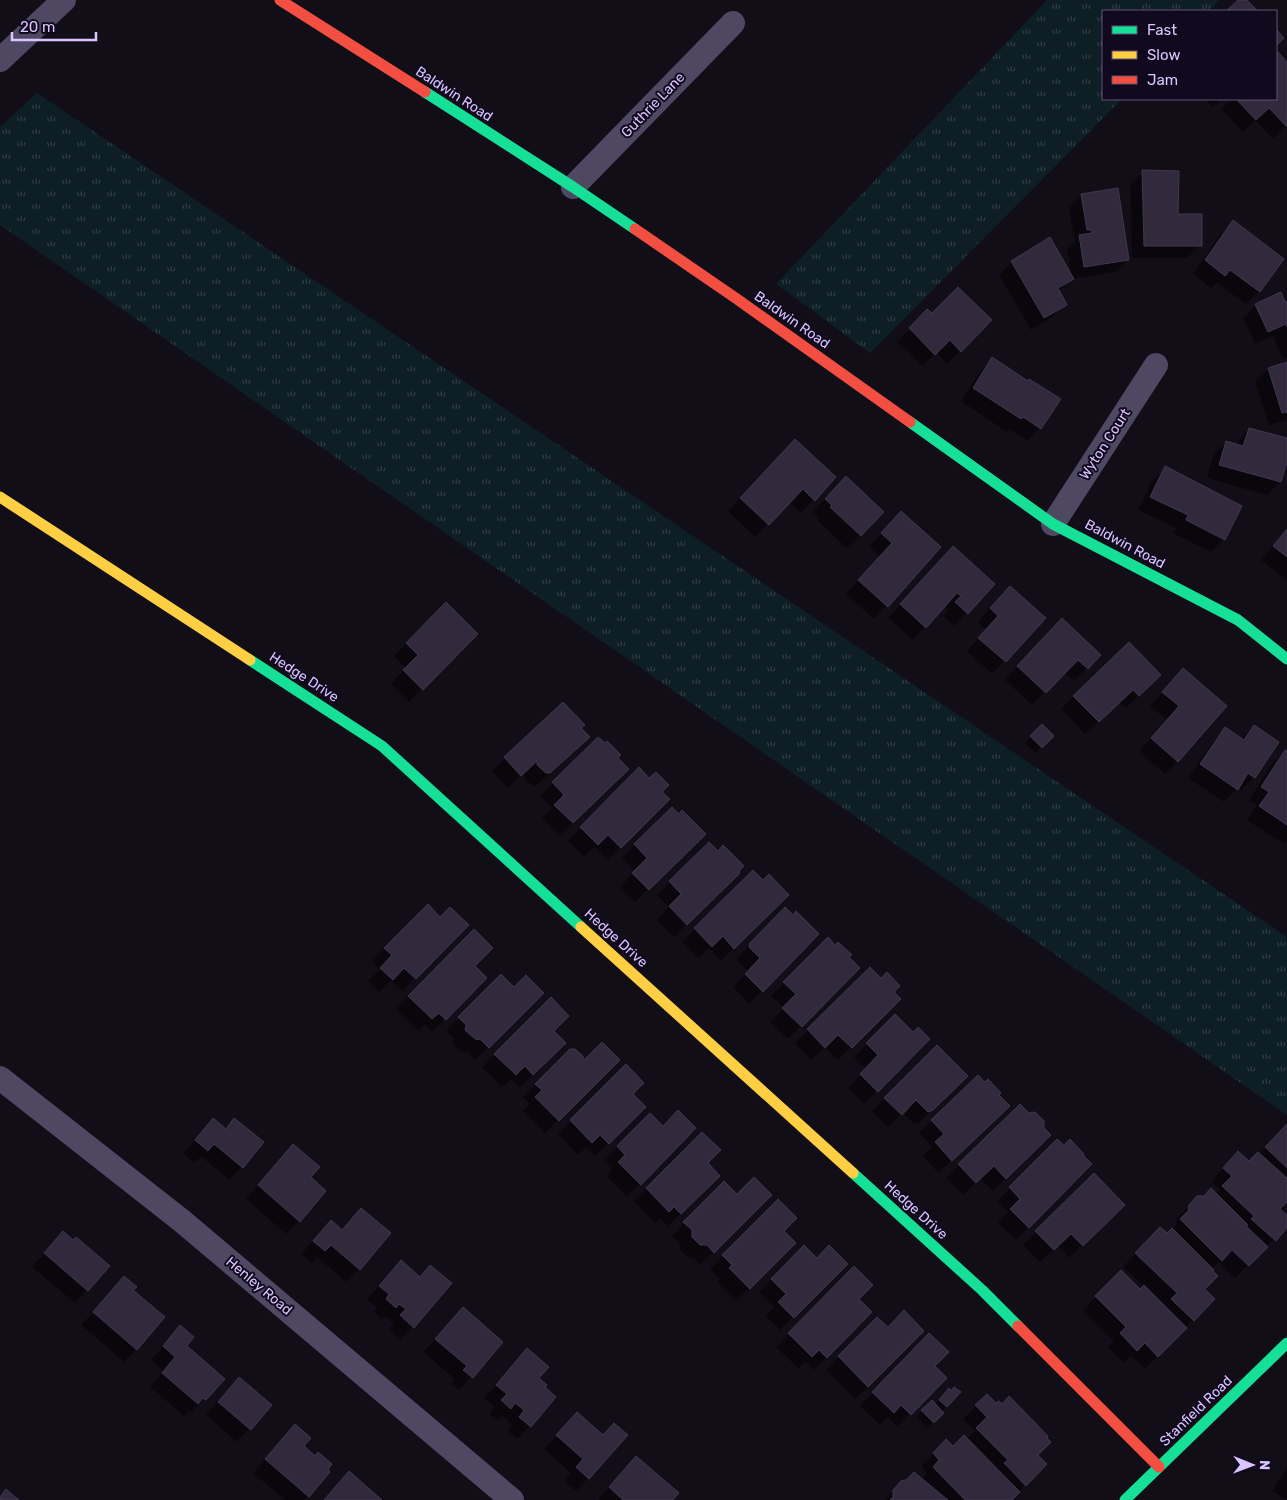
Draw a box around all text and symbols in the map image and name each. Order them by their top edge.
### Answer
scale bar [12,10,96,42]
legend [1102,10,1277,100]
text: 20 m [20,18,55,36]
text: Fast [1147,21,1177,39]
text: Slow [1147,46,1180,64]
street label: Baldwin Road [412,63,496,125]
street label: Guthrie Lane [618,69,688,141]
text: Jam [1147,71,1178,89]
street label: Baldwin Road [751,288,833,352]
street label: Wyton Court [1076,405,1134,483]
street label: Baldwin Road [1082,516,1168,572]
street label: Hedge Drive [266,648,342,706]
street label: Hedge Drive [581,905,651,971]
street label: Hedge Drive [881,1177,951,1243]
street label: Henley Road [222,1253,296,1319]
street label: Stanfield Road [1156,1372,1236,1450]
north arrow [1227,1440,1277,1490]
text: N [1256,1460,1273,1470]

